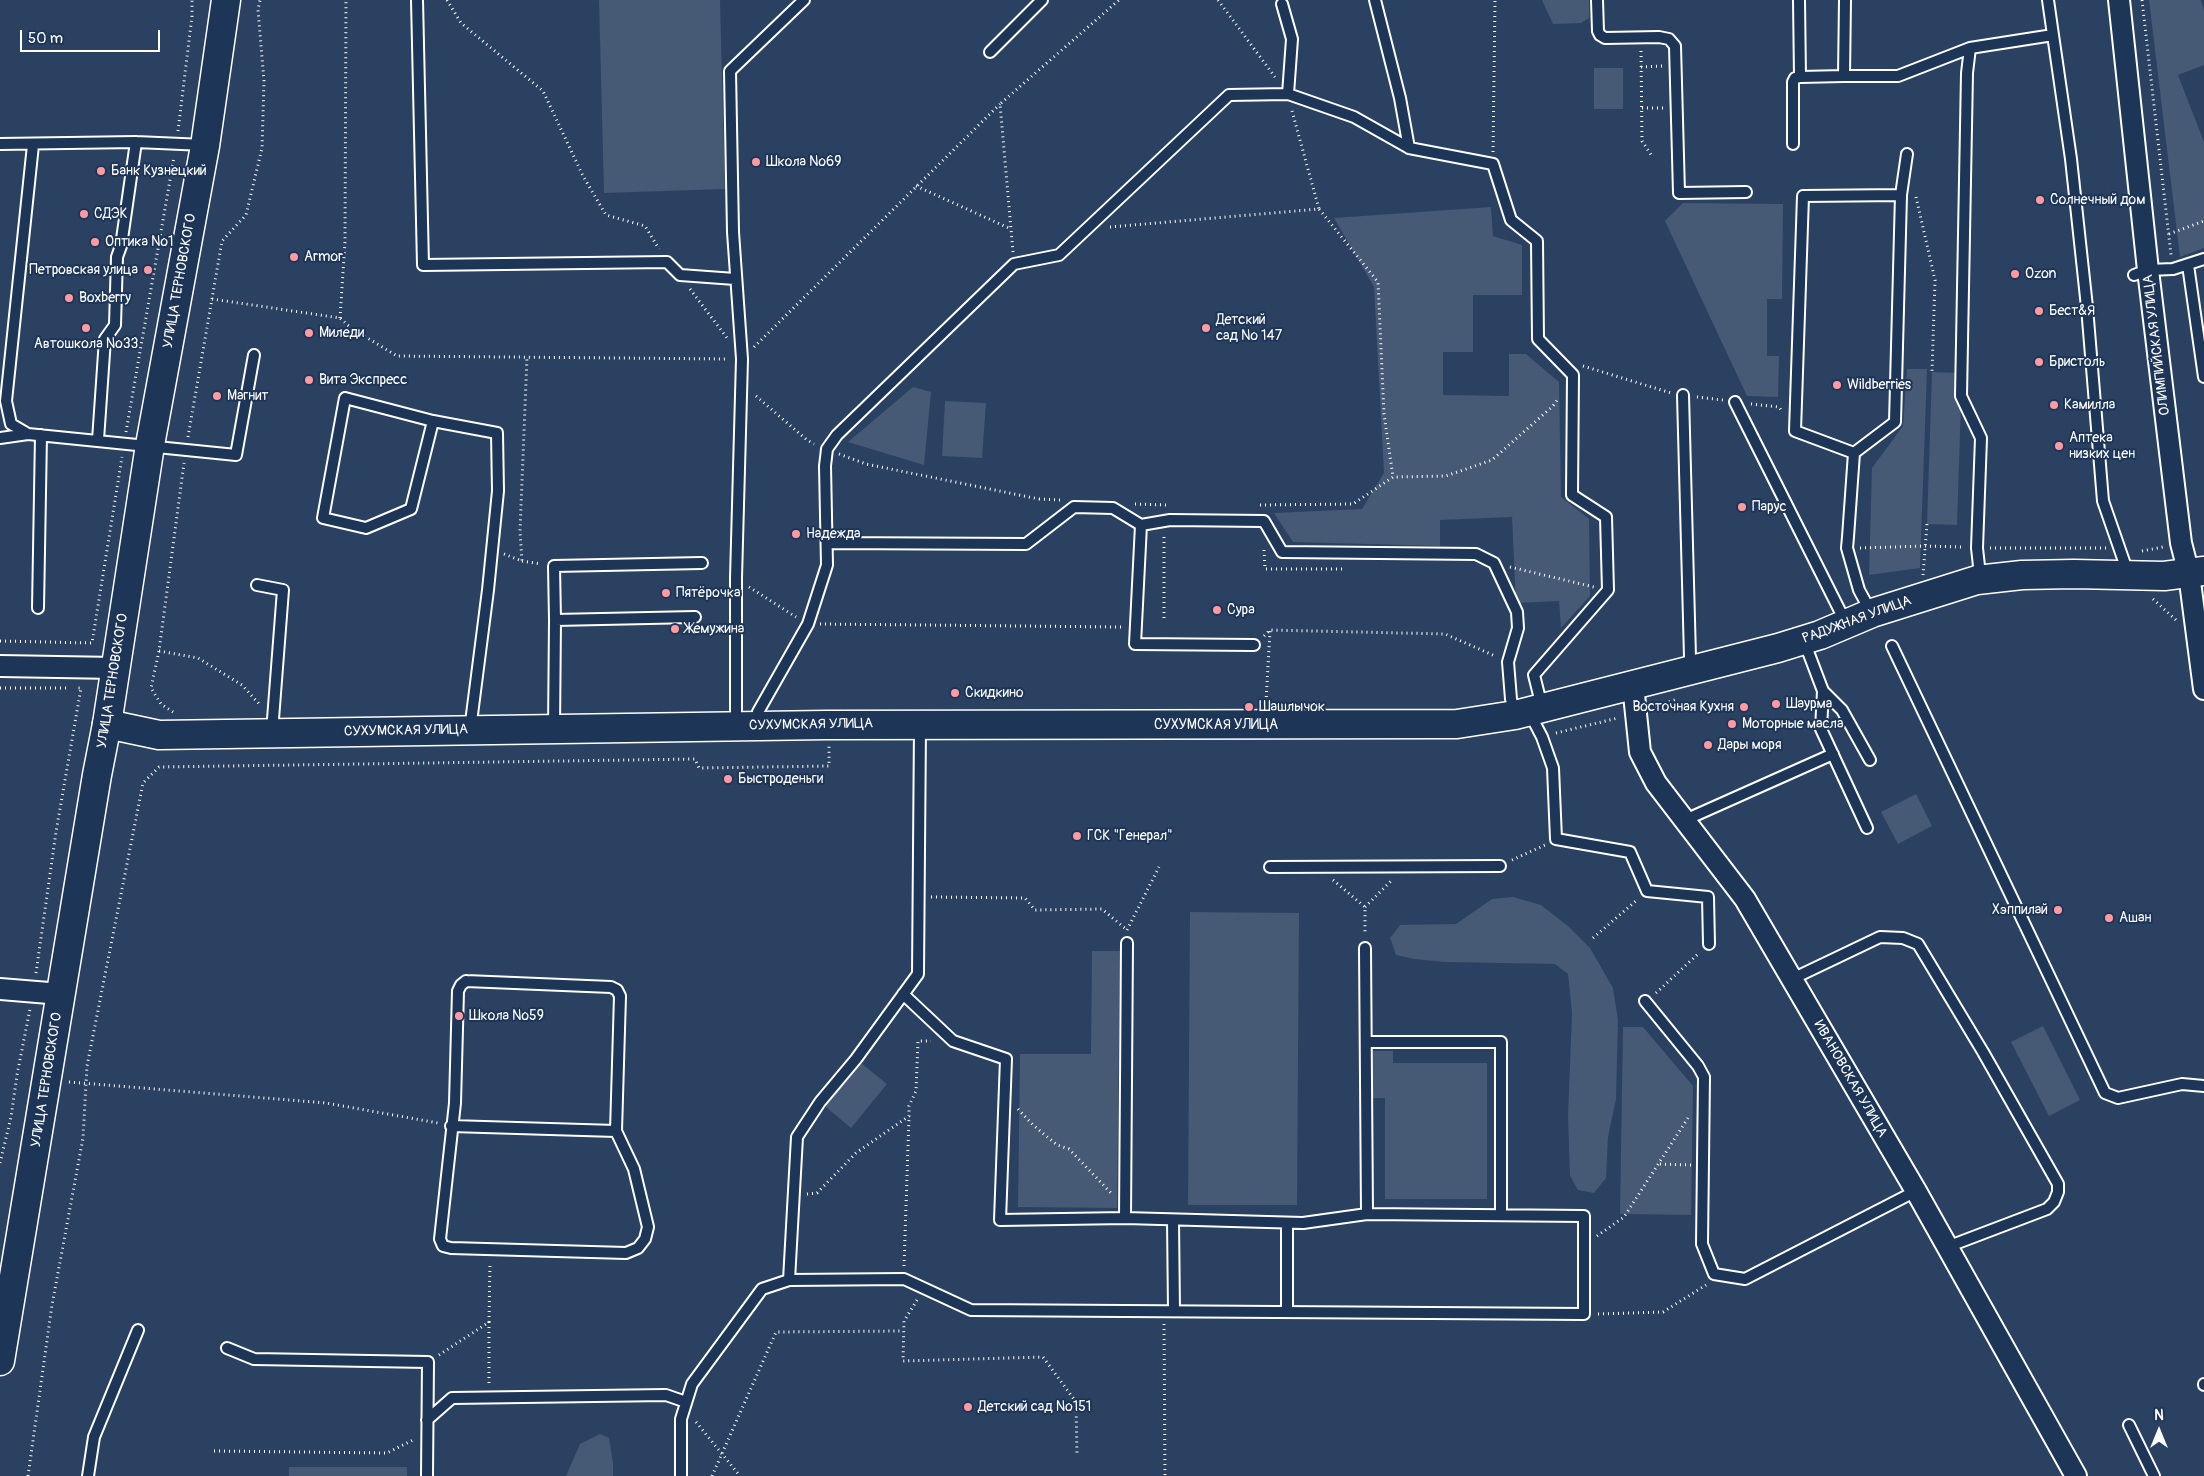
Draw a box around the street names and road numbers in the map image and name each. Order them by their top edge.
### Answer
street label: УЛИЦА ТЕРНОВСКОГО [160,213,200,349]
street label: ОЛИМПИЙСКАЯ УЛИЦА [2140,273,2174,417]
street label: РАДУЖНАЯ УЛИЦА [1800,593,1914,647]
street label: УЛИЦА ТЕРНОВСКОГО [94,612,132,750]
street label: СУХУМСКАЯ УЛИЦА [749,716,873,734]
street label: СУХУМСКАЯ УЛИЦА [1154,717,1278,733]
street label: СУХУМСКАЯ УЛИЦА [344,722,468,740]
street label: УЛИЦА ТЕРНОВСКОГО [28,1011,66,1149]
street label: ИВАНОВСКАЯ УЛИЦА [1810,1018,1890,1140]

